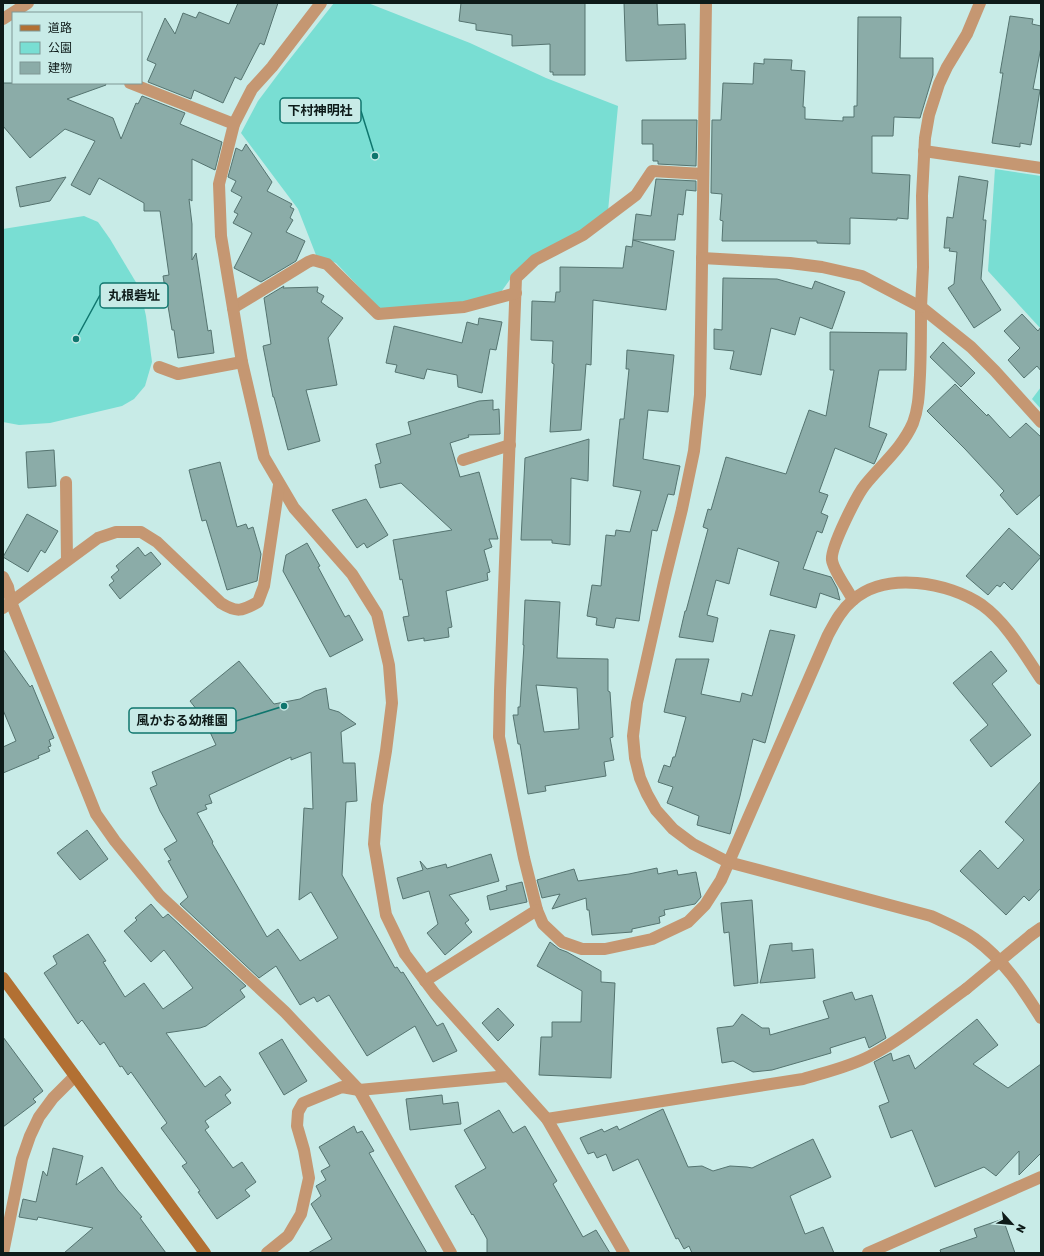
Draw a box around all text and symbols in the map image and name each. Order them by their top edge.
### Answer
legend [12,12,142,84]
text: 道路 [48,21,72,35]
text: 公園 [48,41,72,55]
text: 建物 [48,61,72,75]
callout: 下村神明社 [280,98,361,123]
text: 下村神明社 [287,103,353,118]
callout: 丸根砦址 [100,283,168,308]
text: 丸根砦址 [108,288,160,303]
callout: 風かおる幼稚園 [129,708,236,733]
text: 風かおる幼稚園 [136,713,228,728]
north arrow [992,1204,1032,1244]
text: N [1013,1222,1028,1235]

